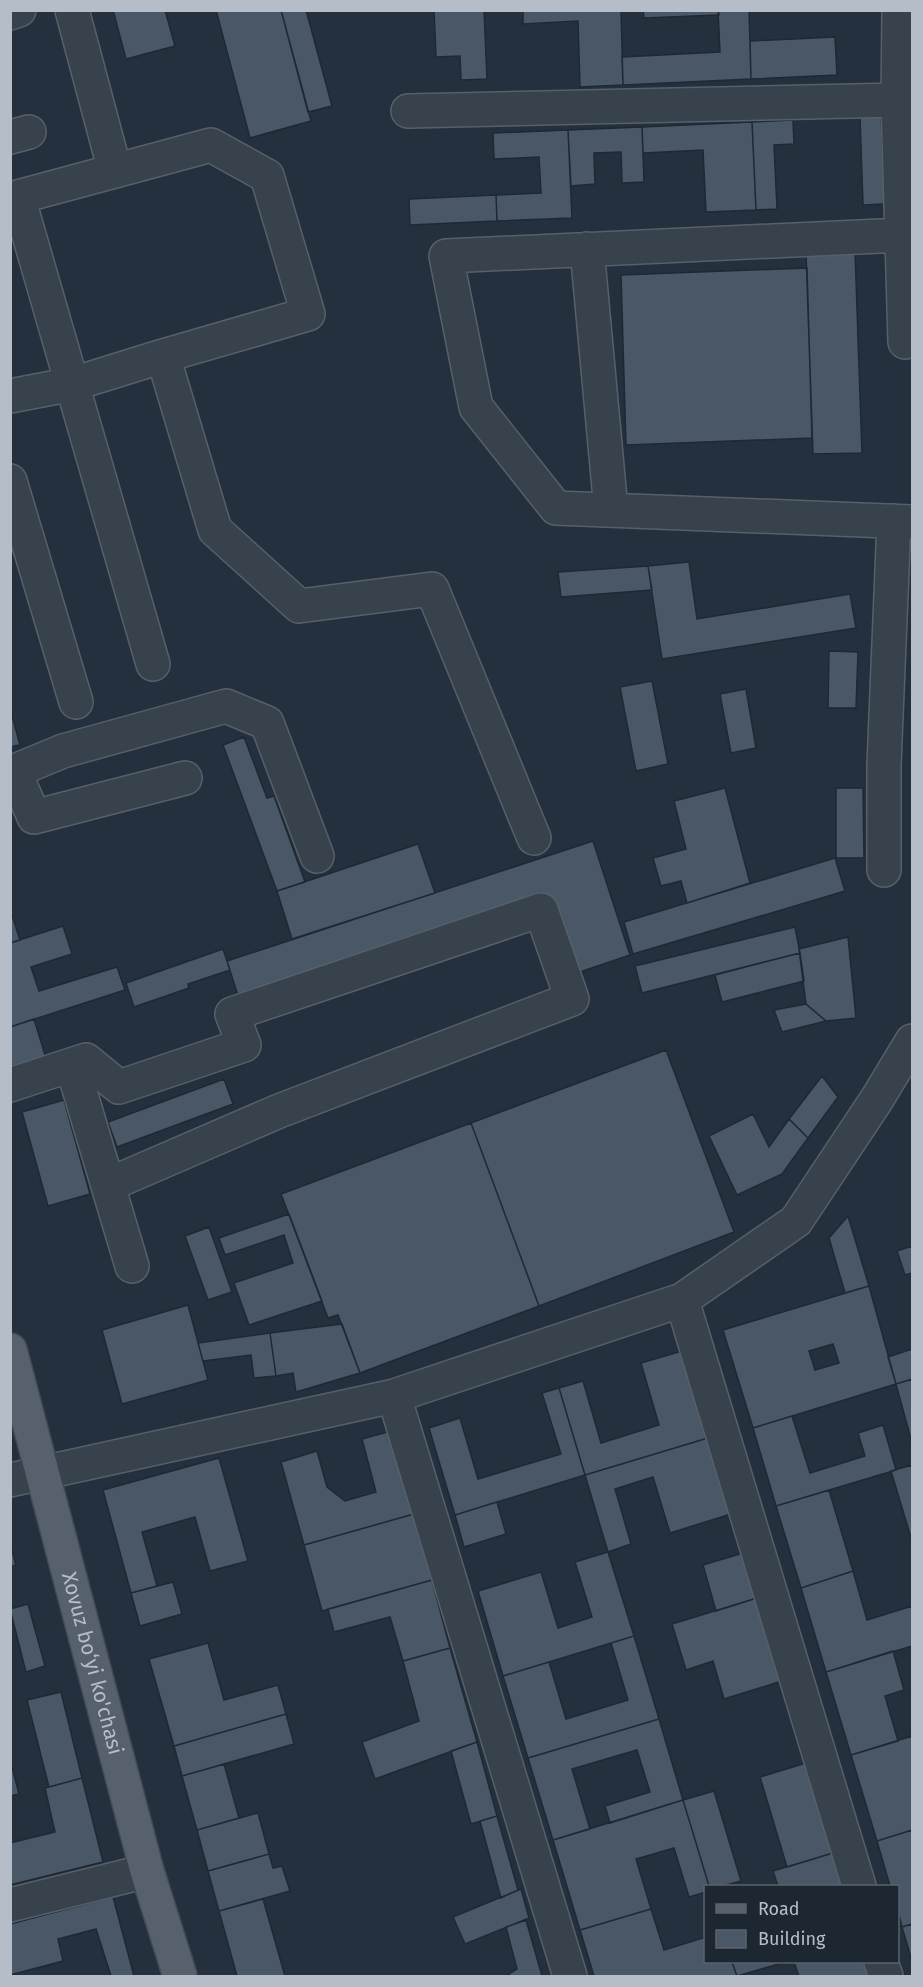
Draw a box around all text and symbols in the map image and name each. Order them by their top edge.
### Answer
street label: Xovuz bo‘yi ko'chasi [56,1569,129,1758]
legend [704,1885,899,1963]
text: Road [758,1898,800,1920]
text: Building [758,1928,826,1950]

